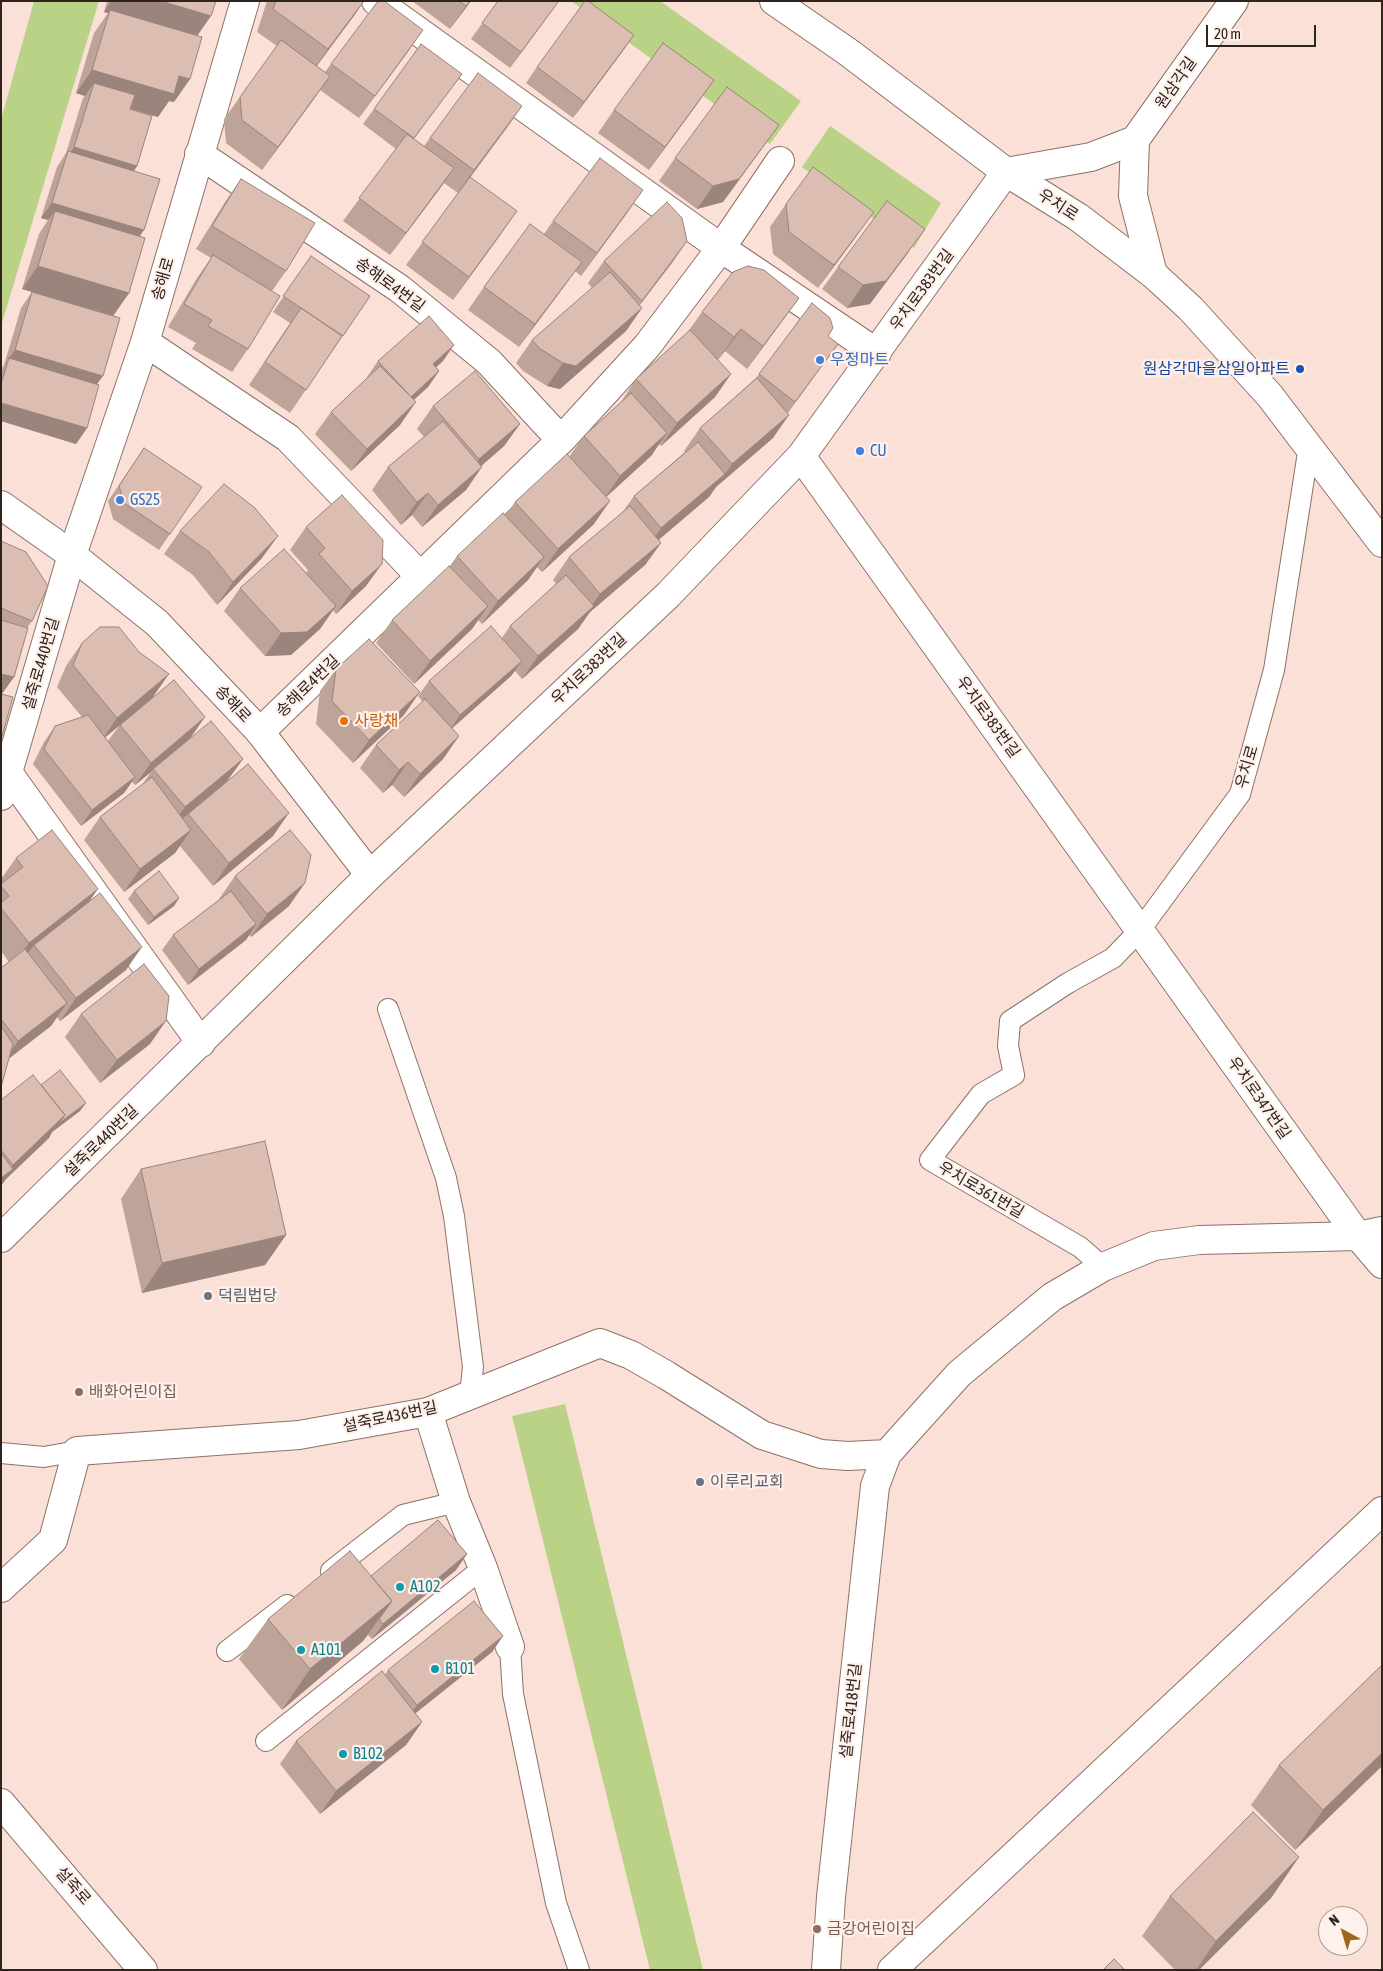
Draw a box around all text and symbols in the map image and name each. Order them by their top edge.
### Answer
scale bar [1208,15,1318,47]
text: 20 m [1214,25,1241,42]
street label: 원삼각길 [1151,53,1201,113]
street label: 우치로 [1034,185,1082,225]
street label: 우치로383번길 [886,245,958,335]
street label: 송해로4번길 [352,253,428,317]
street label: 송해로 [148,255,178,303]
place label: 우정마트 [830,350,889,370]
marker: 우정마트 [814,354,826,366]
place label: 원삼각마을삼일아파트 [1143,359,1290,379]
marker: 원삼각마을삼일아파트 [1294,363,1306,375]
place label: CU [870,441,887,461]
marker: CU [854,445,866,457]
place label: GS25 [130,490,160,510]
marker: GS25 [114,494,126,506]
street label: 설죽로440번길 [19,615,63,713]
street label: 우치로383번길 [547,629,631,709]
street label: 송해로4번길 [272,651,344,721]
street label: 우치로383번길 [952,672,1024,762]
street label: 송해로 [211,681,255,727]
place label: 사랑채 [354,711,398,731]
marker: 사랑채 [338,715,350,727]
street label: 우치로 [1232,743,1262,791]
street label: 우치로347번길 [1224,1053,1294,1143]
street label: 설죽로440번길 [60,1101,142,1181]
street label: 우치로361번길 [935,1158,1027,1222]
place label: 덕림법당 [218,1286,277,1306]
marker: 덕림법당 [202,1290,214,1302]
place label: 배화어린이집 [89,1382,177,1402]
marker: 배화어린이집 [73,1386,85,1398]
street label: 설죽로436번길 [341,1398,439,1436]
place label: 이루리교회 [710,1472,784,1492]
marker: 이루리교회 [694,1476,706,1488]
place label: A102 [410,1577,440,1597]
marker: A102 [394,1581,406,1593]
place label: A101 [311,1640,341,1660]
marker: A101 [295,1644,307,1656]
place label: B101 [445,1659,475,1679]
street label: 설죽로418번길 [836,1662,866,1760]
marker: B101 [429,1663,441,1675]
place label: B102 [353,1744,383,1764]
marker: B102 [337,1748,349,1760]
street label: 설죽로 [51,1863,95,1909]
north arrow [1318,1906,1368,1956]
text: N [1326,1911,1342,1929]
place label: 금강어린이집 [827,1919,915,1939]
marker: 금강어린이집 [811,1923,823,1935]

